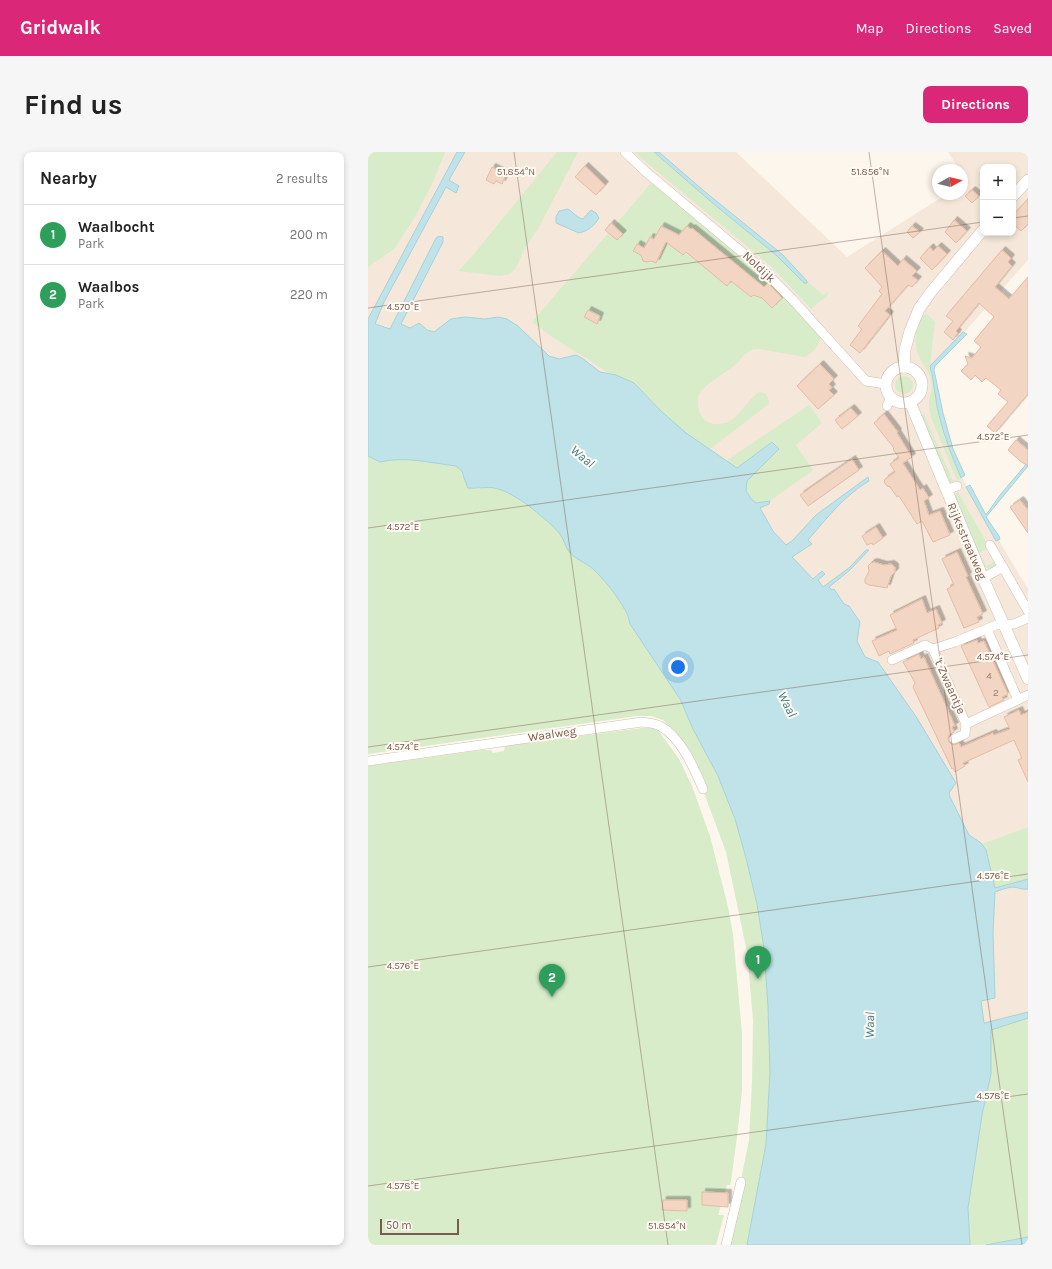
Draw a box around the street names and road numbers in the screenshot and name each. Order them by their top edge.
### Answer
street label: Noldijk [740,248,778,286]
street label: Rijksstraatweg [944,500,990,582]
street label: 't Zwaantje [931,656,969,716]
street label: Waalweg [527,724,577,744]

